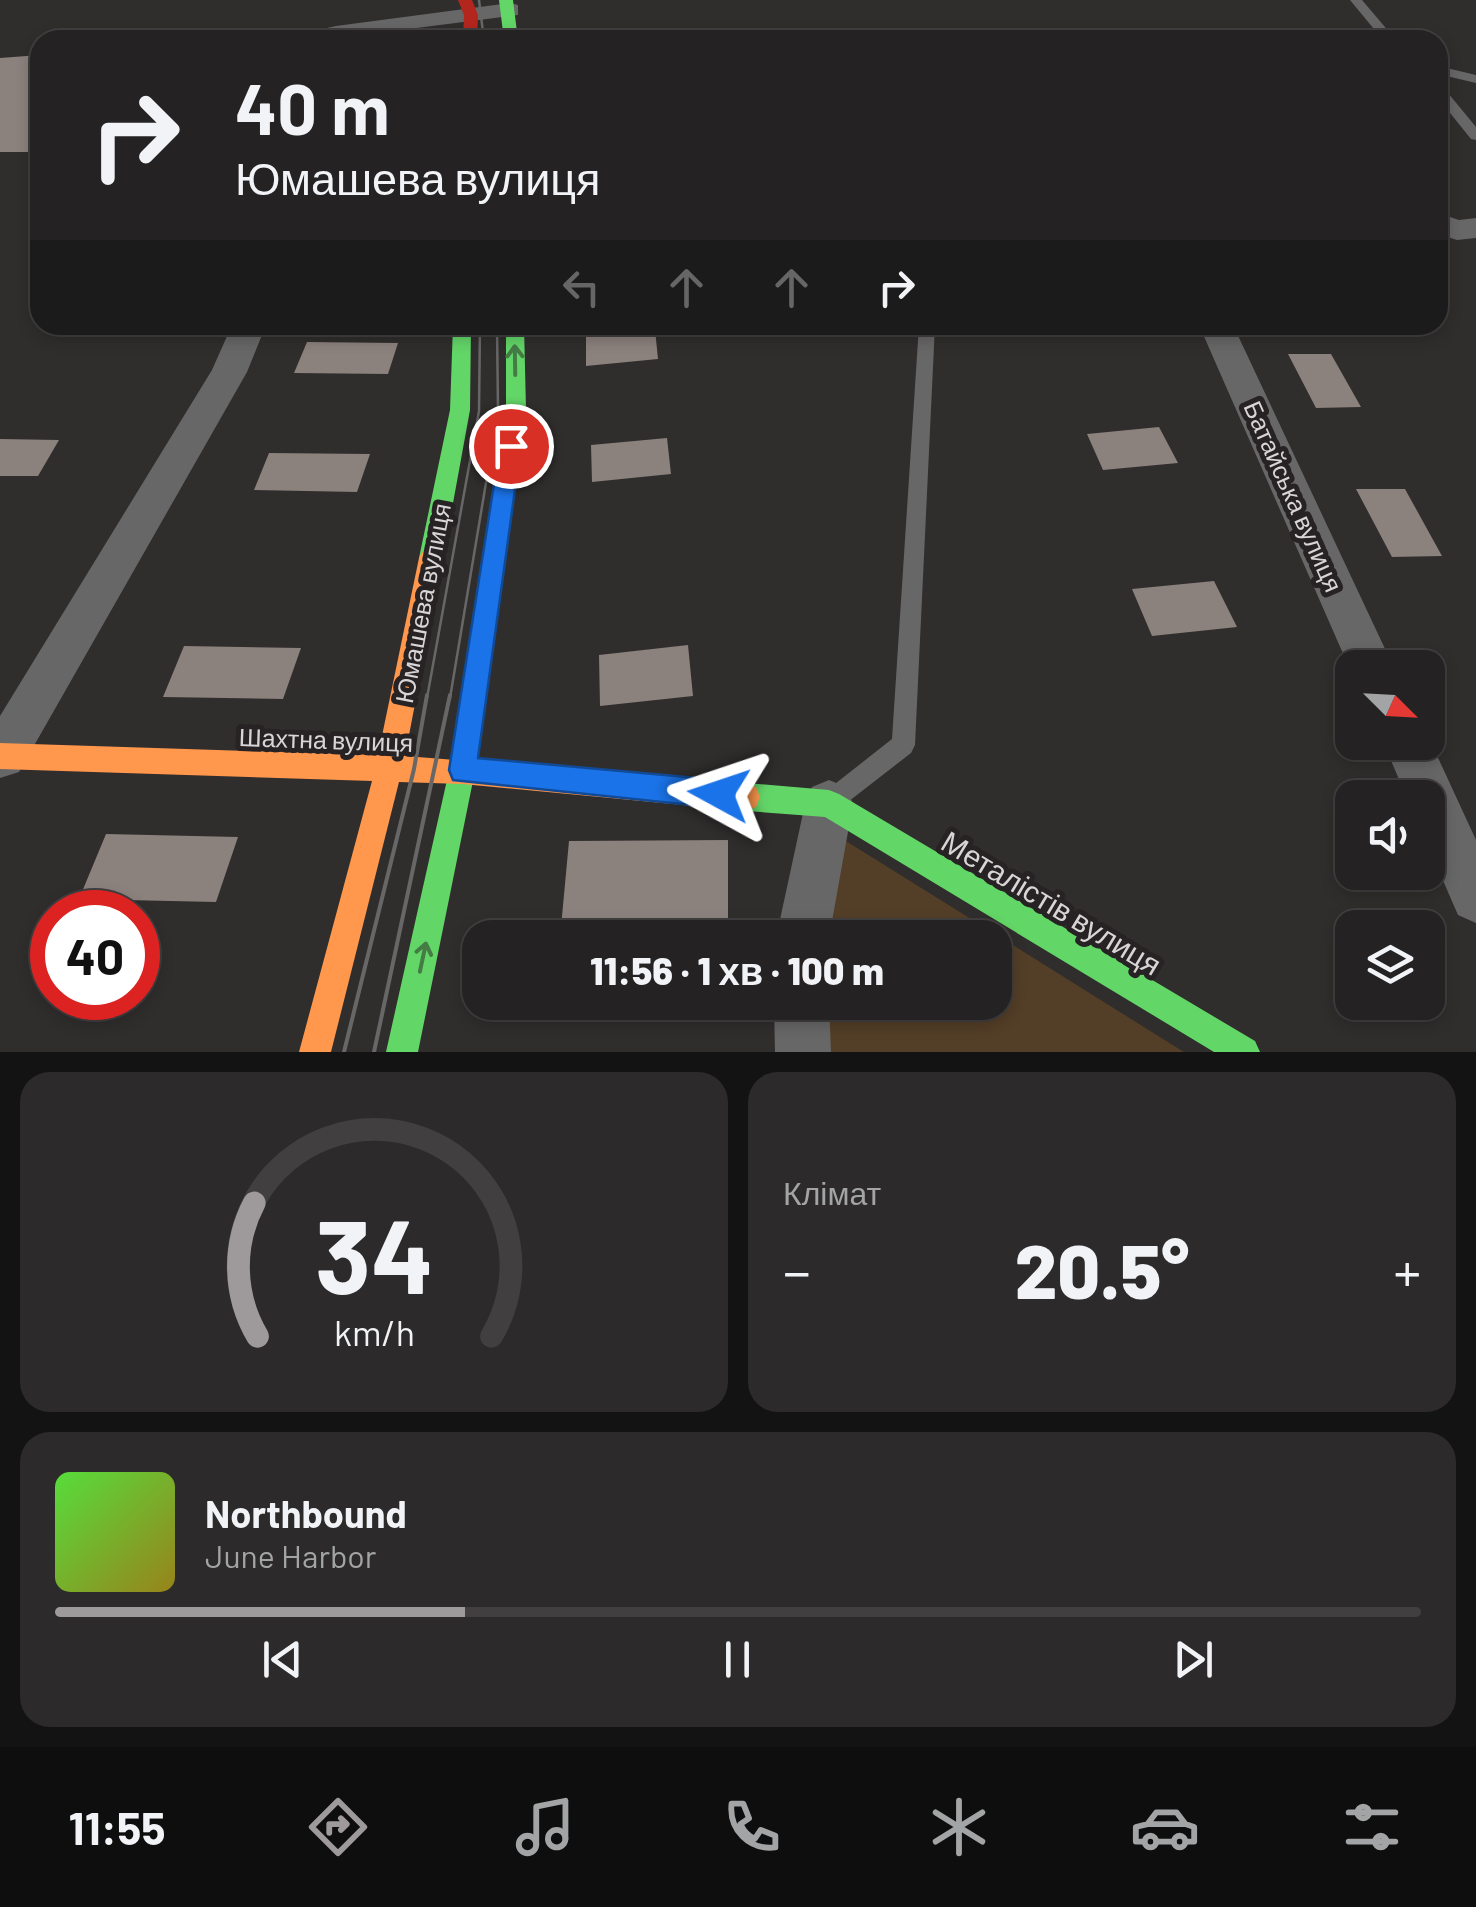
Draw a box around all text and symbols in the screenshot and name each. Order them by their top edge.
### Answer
text: 40 m [235,65,390,149]
icon: right [70,70,200,200]
text: Юмашева вулиця [235,150,600,204]
icon: left [554,260,609,315]
icon: ahead [659,260,714,315]
icon: ahead [764,260,819,315]
icon: right [869,260,924,315]
one-way arrow [506,344,525,376]
street label: Батайська вулиця [1238,396,1350,596]
pin [469,404,554,489]
icon: arrive [484,419,539,474]
street label: Юмашева вулиця [388,500,456,706]
north arrow [1335,650,1445,760]
map controls [1335,650,1445,1020]
street label: Шахтна вулиця [238,721,414,757]
position arrow [667,742,771,846]
button: sound [1335,780,1445,890]
street label: Металістів вулиця [936,822,1168,982]
speed limit sign: 40 [30,890,160,1020]
button: layers [1335,910,1445,1020]
one-way arrow [414,942,433,974]
text: 11:56 · 1 хв · 100 m [590,947,884,993]
text: Клімат [783,1173,881,1211]
text: 34 [314,1190,434,1315]
text: 20.5° [1015,1224,1189,1314]
text: − [783,1237,811,1303]
text: + [1393,1237,1421,1303]
text: km/h [334,1310,414,1353]
text: Northbound [205,1490,407,1536]
text: June Harbor [205,1536,376,1574]
icon: previous [255,1632,310,1687]
icon: pause [710,1632,765,1687]
icon: next [1166,1632,1221,1687]
icon: directions [303,1792,373,1862]
icon: music [510,1792,580,1862]
icon: phone [717,1792,787,1862]
icon: climate [924,1792,994,1862]
icon: car [1130,1792,1200,1862]
icon: filters [1337,1792,1407,1862]
text: 11:55 [68,1800,166,1854]

